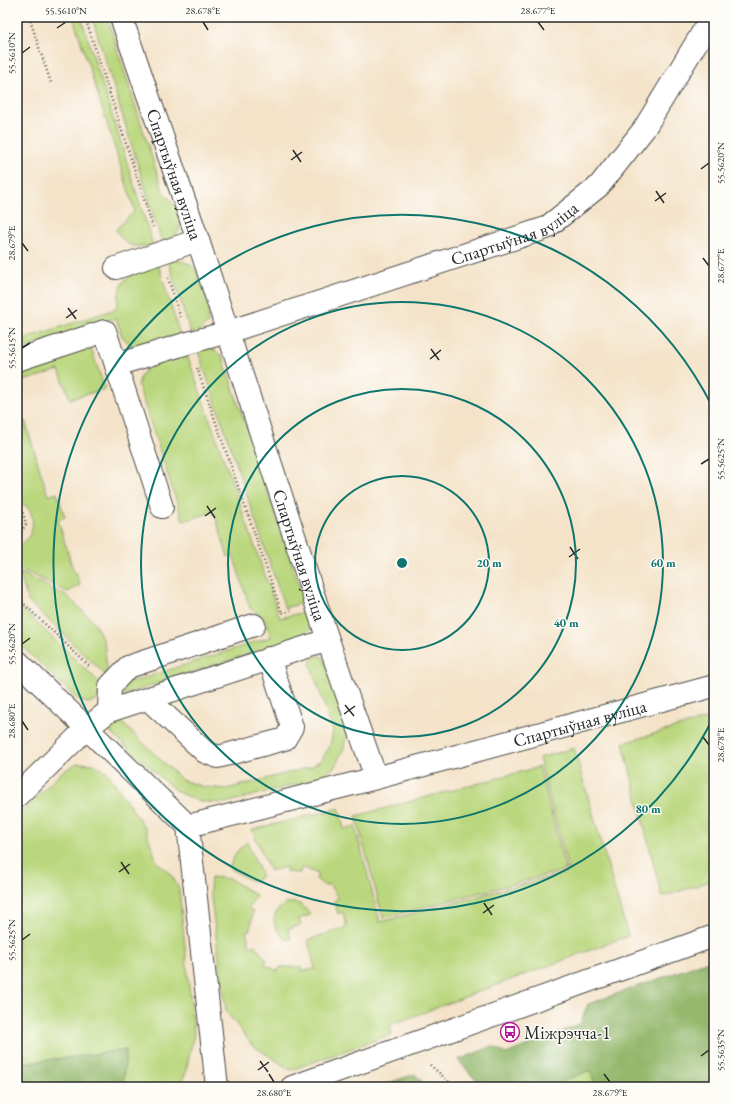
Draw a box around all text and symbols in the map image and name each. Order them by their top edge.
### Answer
text: 55.5610°N [45,4,87,17]
text: 28.678°E [186,4,221,17]
text: 28.677°E [521,4,556,17]
text: 55.5610°N [5,32,18,74]
street label: Спартыўная вуліца [142,105,209,243]
text: 55.5620°N [714,142,727,184]
street label: Спартыўная вуліца [447,195,583,270]
text: 28.679°E [5,225,18,260]
text: 28.677°E [714,248,727,283]
text: 55.5615°N [5,327,18,369]
text: 55.5625°N [714,438,727,480]
street label: Спартыўная вуліца [268,486,333,624]
text: 20 m [476,555,502,571]
text: 60 m [650,555,676,571]
centre of rings [395,556,409,570]
text: 40 m [553,615,579,631]
text: 55.5620°N [5,623,18,665]
street label: Спартыўная вуліца [510,693,650,752]
text: 28.680°E [5,703,18,738]
text: 28.678°E [714,727,727,762]
text: 80 m [635,801,661,817]
text: 55.5625°N [5,919,18,961]
bus stop icon: Міжрэчча-1 [499,1021,521,1043]
place label: Міжрэчча-1 [524,1021,611,1044]
text: 55.5635°N [714,1029,727,1071]
text: 28.680°E [257,1086,292,1099]
text: 28.679°E [593,1086,628,1099]

